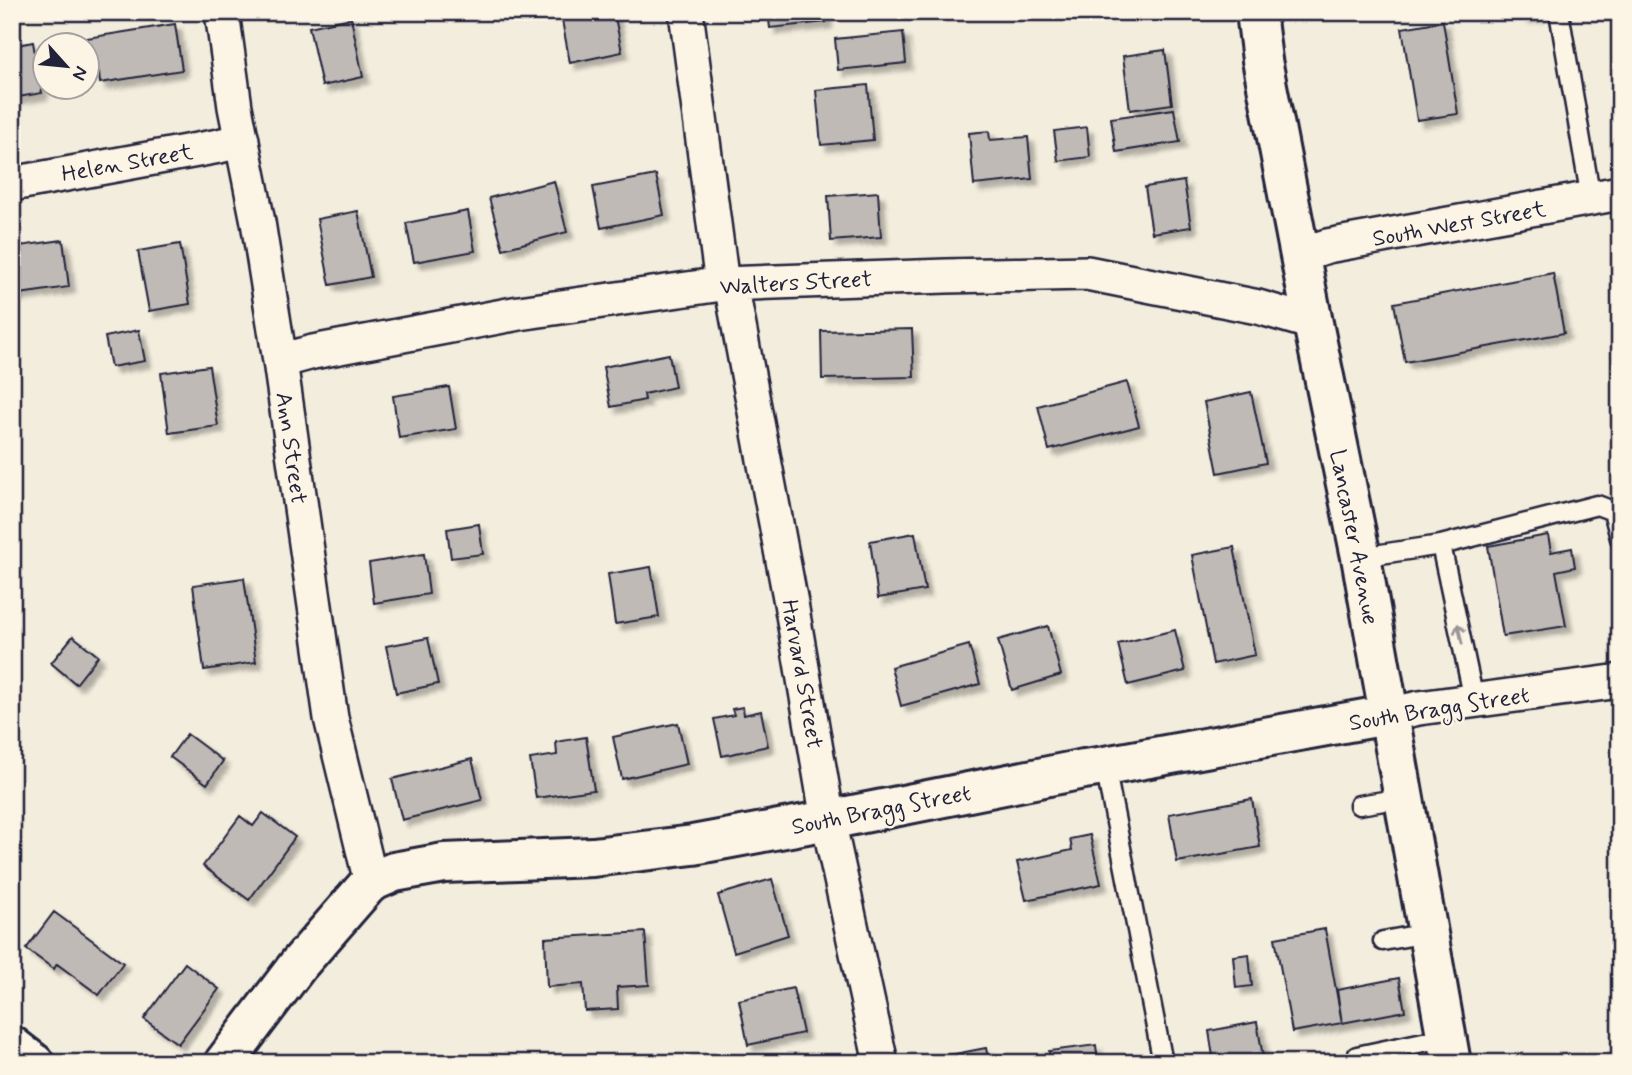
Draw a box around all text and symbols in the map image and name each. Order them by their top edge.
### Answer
north arrow [32,32,102,102]
text: N [66,62,94,84]
street label: Helen Street [59,138,196,190]
street label: South West Street [1370,195,1549,255]
street label: Walters Street [719,265,873,303]
street label: Ann Street [267,390,313,506]
street label: Lancaster Avenue [1321,447,1385,627]
street label: Harvard Street [773,597,829,752]
one-way arrow [1453,623,1467,646]
street label: South Bragg Street [1347,681,1532,741]
street label: South Bragg Street [789,779,974,845]

